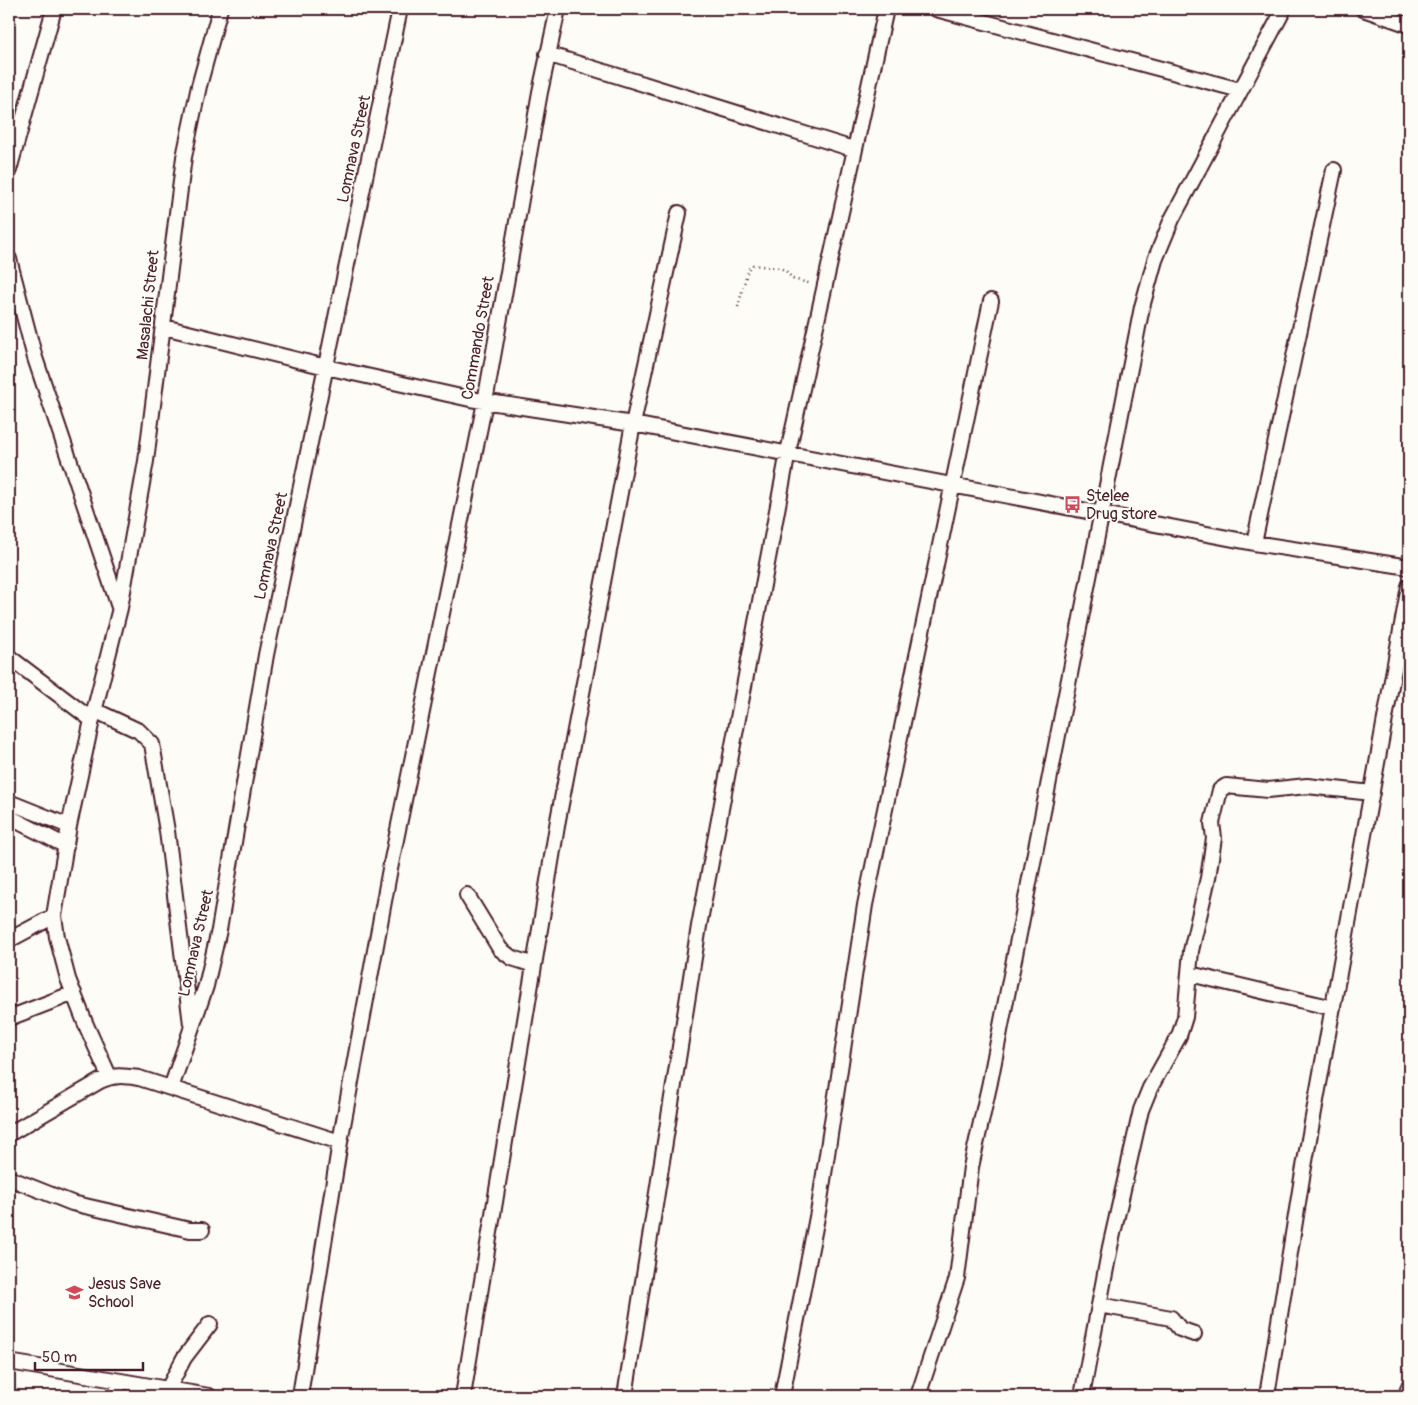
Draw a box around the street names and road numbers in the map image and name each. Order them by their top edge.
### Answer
street label: Lomnava Street [333,93,375,205]
street label: Masalachi Street [132,249,164,361]
street label: Commando Street [457,274,499,401]
street label: Lomnava Street [250,490,292,602]
street label: Lomnava Street [174,887,218,999]

